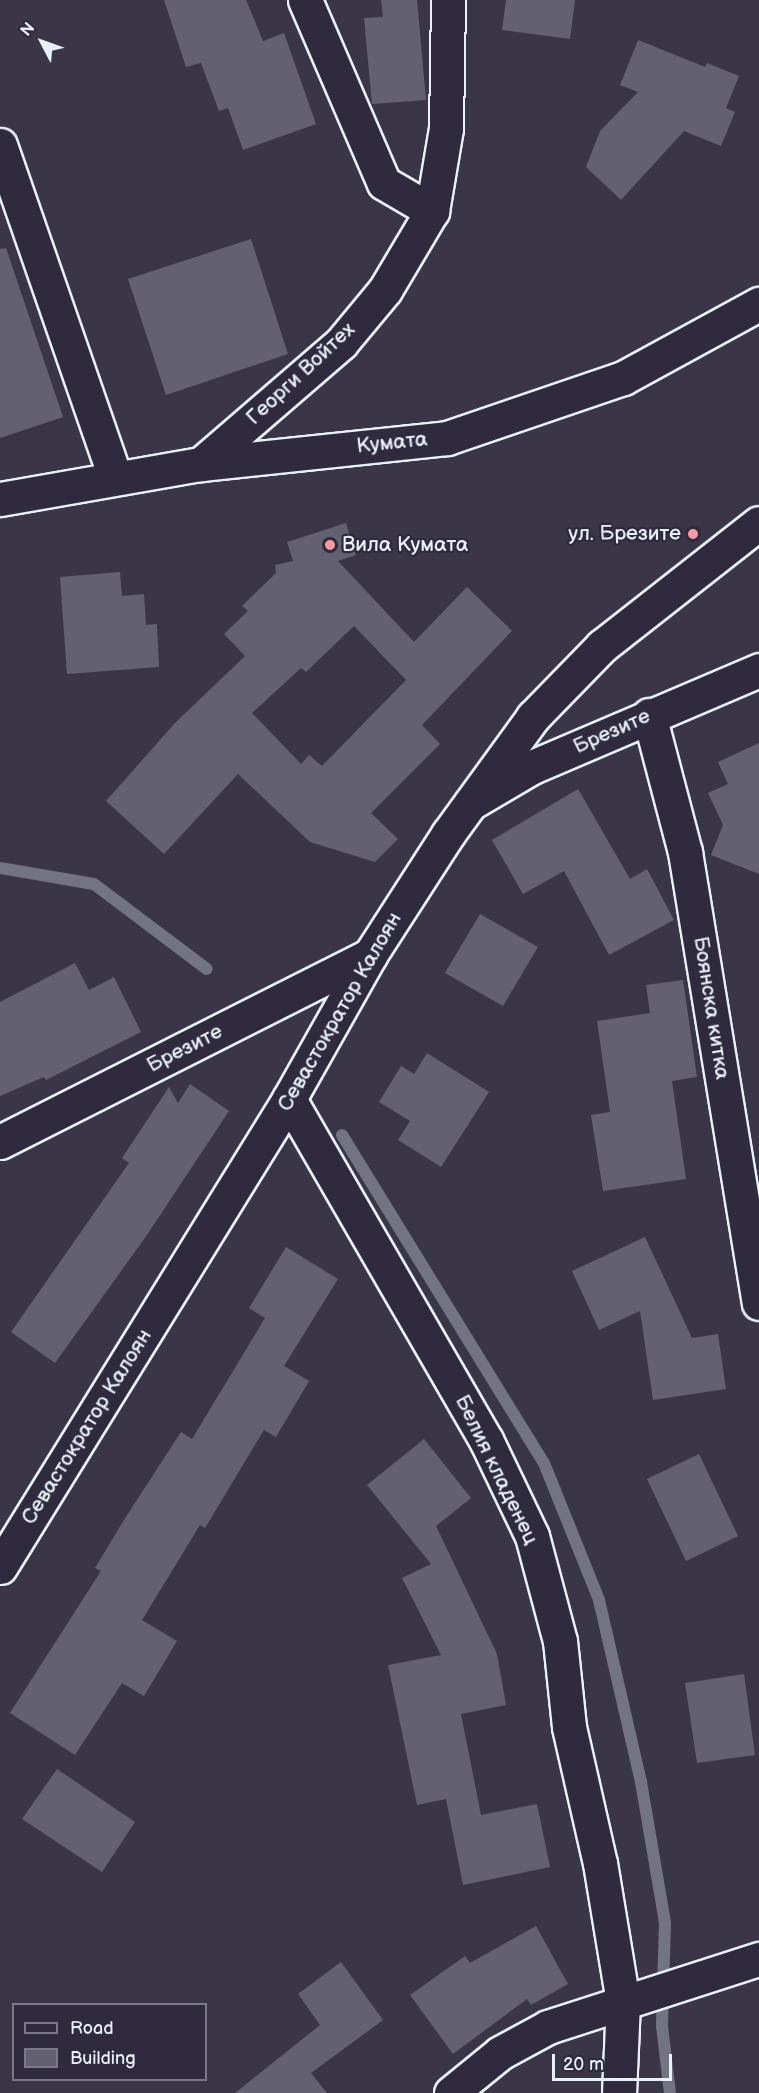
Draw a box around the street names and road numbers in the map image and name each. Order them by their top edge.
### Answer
street label: Георги Войтех [242,317,360,431]
street label: Кумата [355,427,429,459]
street label: Брезите [570,704,654,760]
street label: Севастократор Калоян [273,908,407,1116]
street label: Боянска китка [687,935,735,1081]
street label: Брезите [143,1019,227,1079]
street label: Севастократор Калоян [17,1325,157,1529]
street label: Белия кладенец [449,1391,543,1549]

